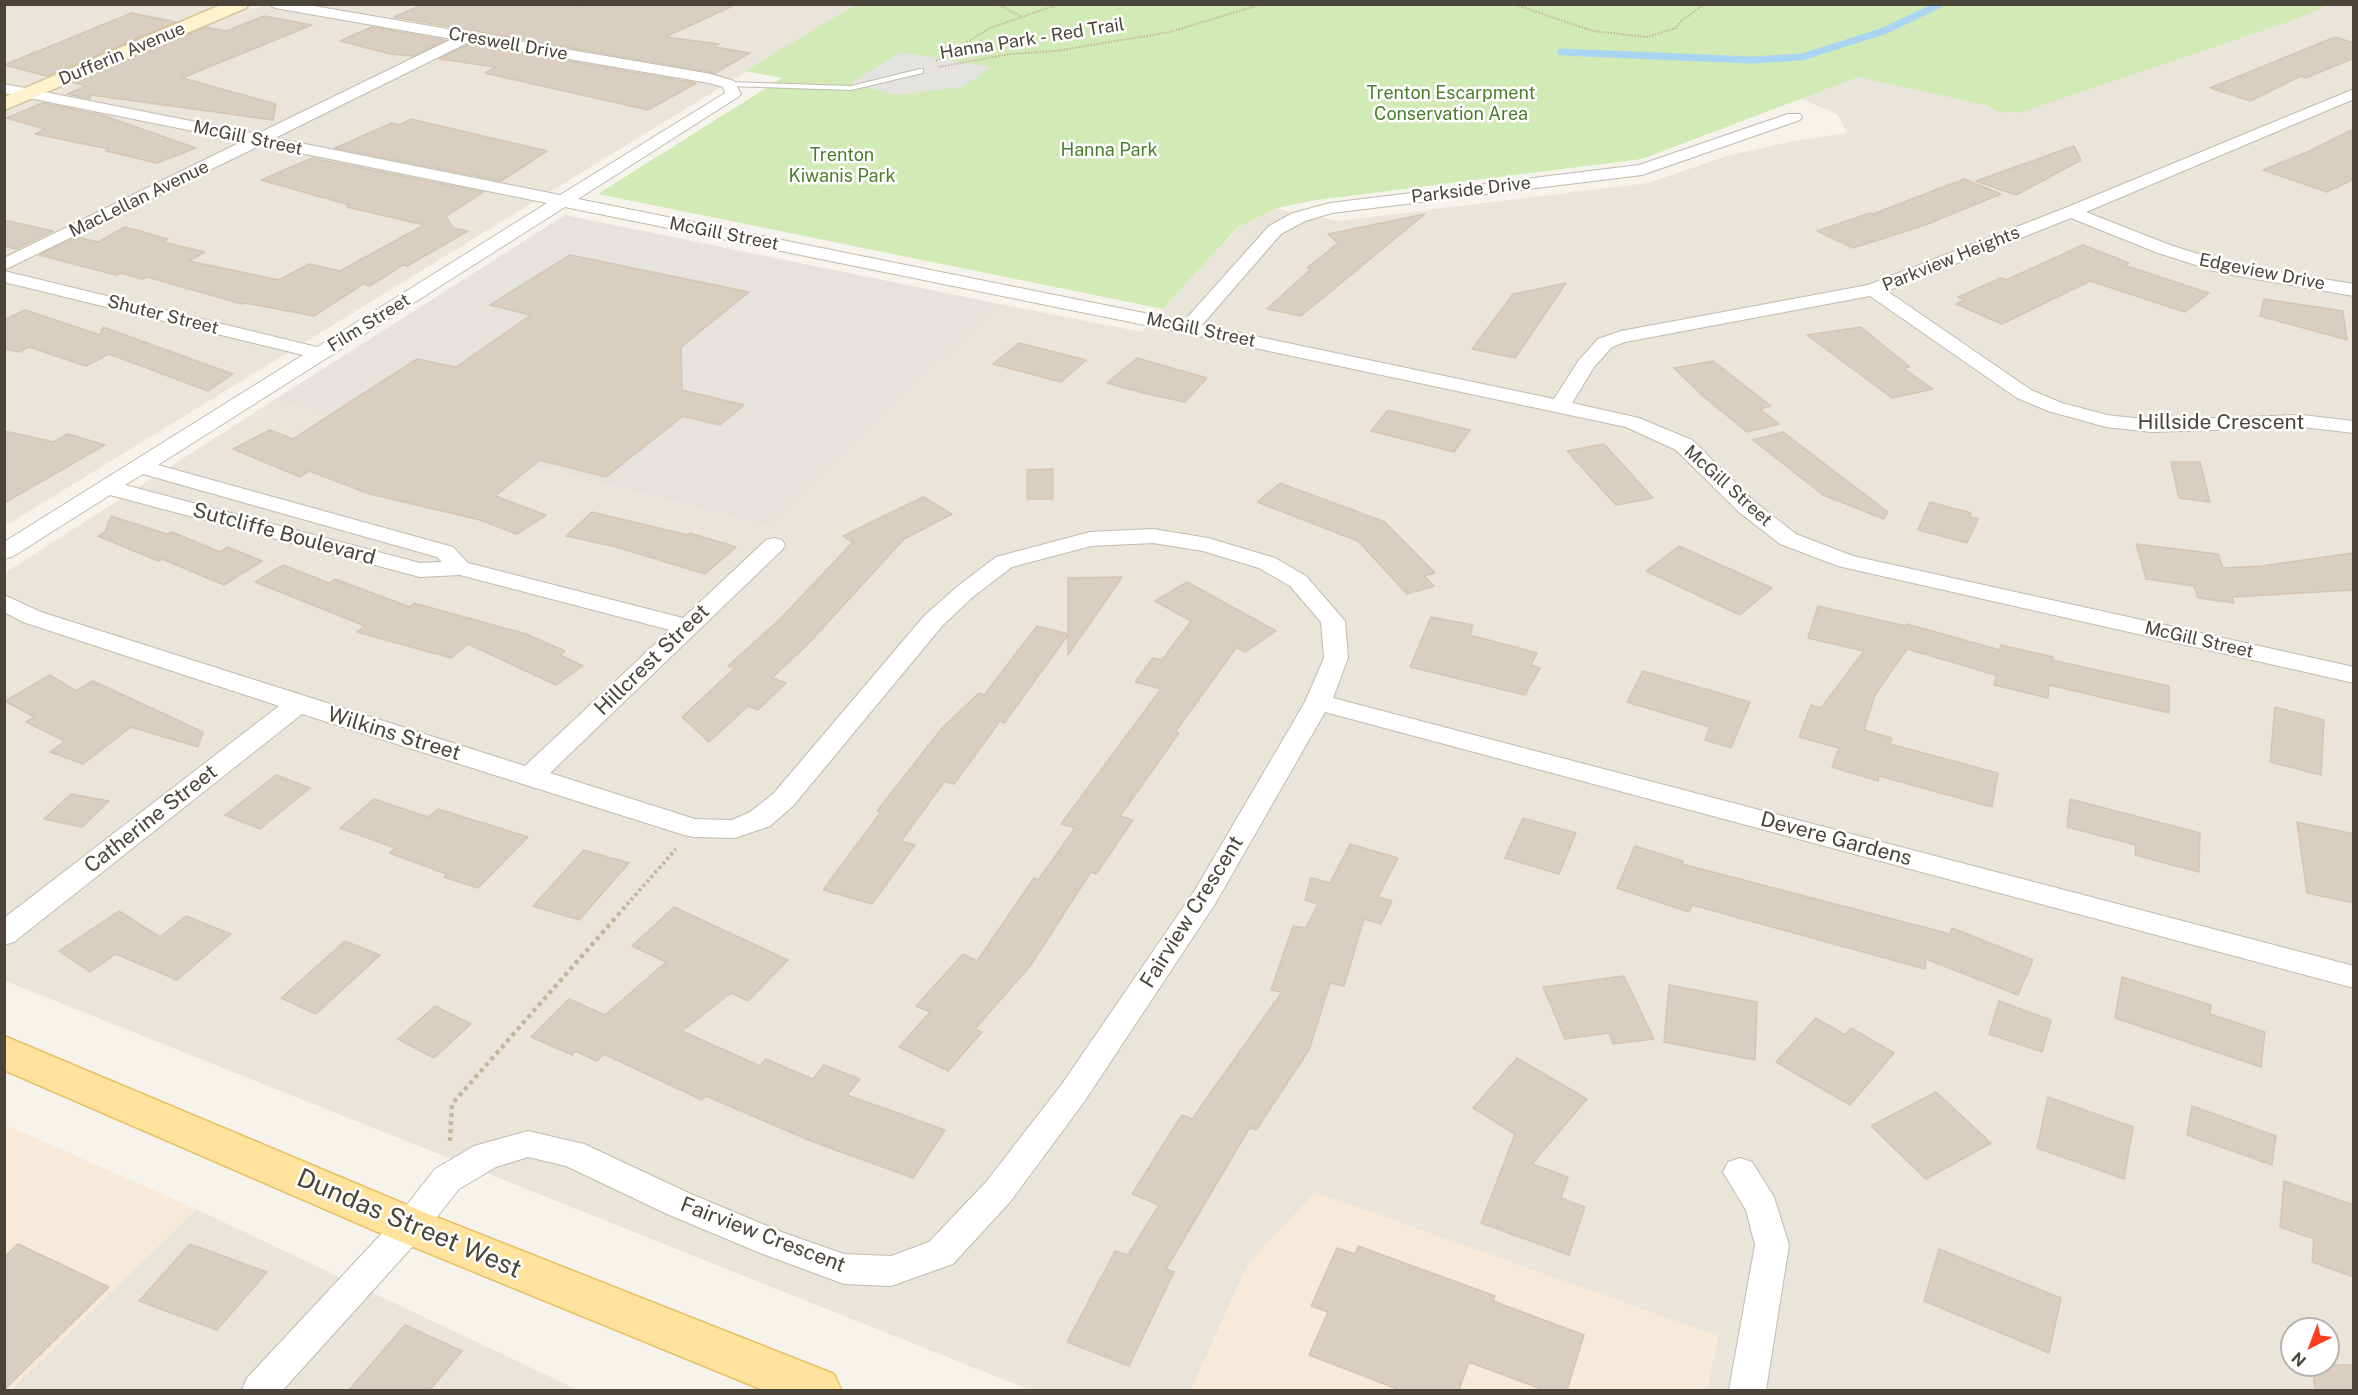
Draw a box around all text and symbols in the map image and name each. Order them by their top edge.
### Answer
street label: Hanna Park - Red Trail [938,14,1126,64]
street label: Dufferin Avenue [56,18,188,90]
street label: Creswell Drive [447,23,569,65]
park label: Trenton Escarpment Conservation Area [1366,82,1536,124]
street label: McGill Street [191,116,305,160]
park label: Hanna Park [1060,139,1158,161]
park label: Trenton Kiwanis Park [788,144,896,186]
street label: MacLellan Avenue [66,156,212,242]
street label: Parkside Drive [1410,172,1532,208]
street label: McGill Street [667,213,781,255]
street label: Parkview Heights [1879,222,2023,296]
street label: Edgeview Drive [2197,249,2327,295]
street label: Film Street [324,289,414,357]
street label: Shuter Street [105,291,221,339]
street label: McGill Street [1144,308,1258,352]
street label: Hillside Crescent [2138,410,2304,436]
street label: McGill Street [1680,441,1776,531]
street label: Sutcliffe Boulevard [190,497,378,571]
street label: Hillcrest Street [589,599,715,721]
street label: McGill Street [2143,617,2255,663]
street label: Wilkins Street [324,702,464,766]
street label: Catherine Street [80,759,222,879]
street label: Devere Gardens [1758,807,1914,871]
street label: Fairview Crescent [1135,831,1249,993]
street label: Dundas Street West [292,1163,526,1285]
street label: Fairview Crescent [677,1192,849,1278]
north arrow [2280,1317,2340,1377]
text: N [2288,1348,2310,1371]

